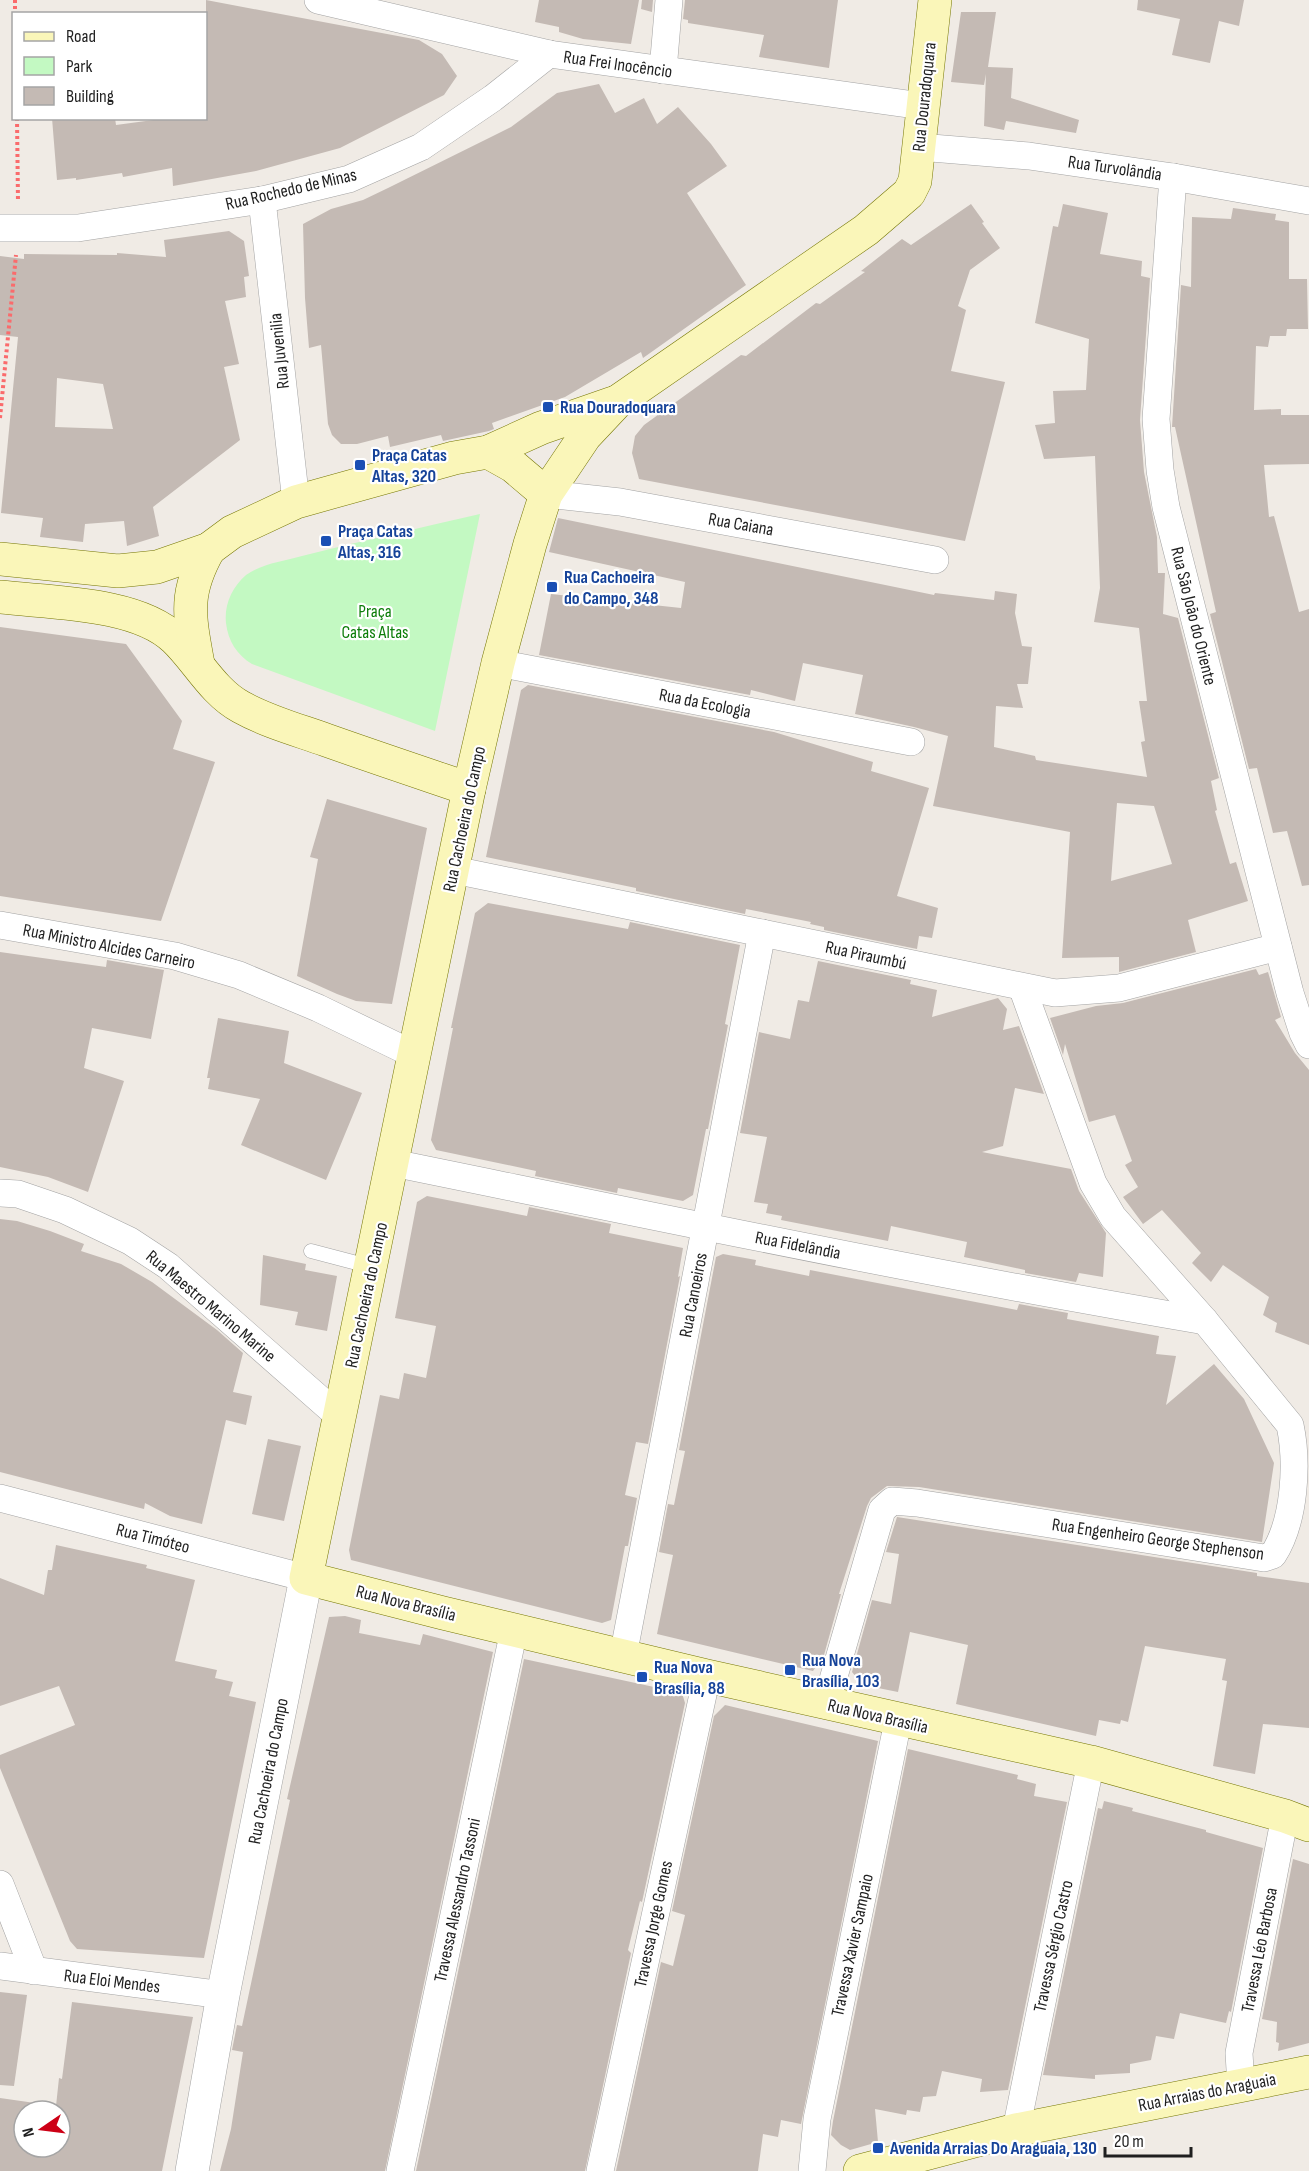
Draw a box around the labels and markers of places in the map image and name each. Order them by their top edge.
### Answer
place label: Rua Douradoquara [560,397,676,418]
marker: Rua Douradoquara [541,400,555,414]
place label: Praça Catas Altas, 320 [371,445,447,487]
marker: Praça Catas Altas, 320 [353,458,367,472]
place label: Praça Catas Altas, 316 [337,521,413,563]
marker: Praça Catas Altas, 316 [319,534,333,548]
place label: Rua Cachoeira do Campo, 348 [564,567,658,609]
marker: Rua Cachoeira do Campo, 348 [545,580,559,594]
place label: Rua Nova Brasília, 103 [802,1650,880,1692]
place label: Rua Nova Brasília, 88 [654,1657,725,1699]
marker: Rua Nova Brasília, 103 [783,1663,797,1677]
marker: Rua Nova Brasília, 88 [635,1670,649,1684]
place label: Avenida Arraias Do Araguaia, 130 [889,2138,1097,2159]
marker: Avenida Arraias Do Araguaia, 130 [871,2141,885,2155]

